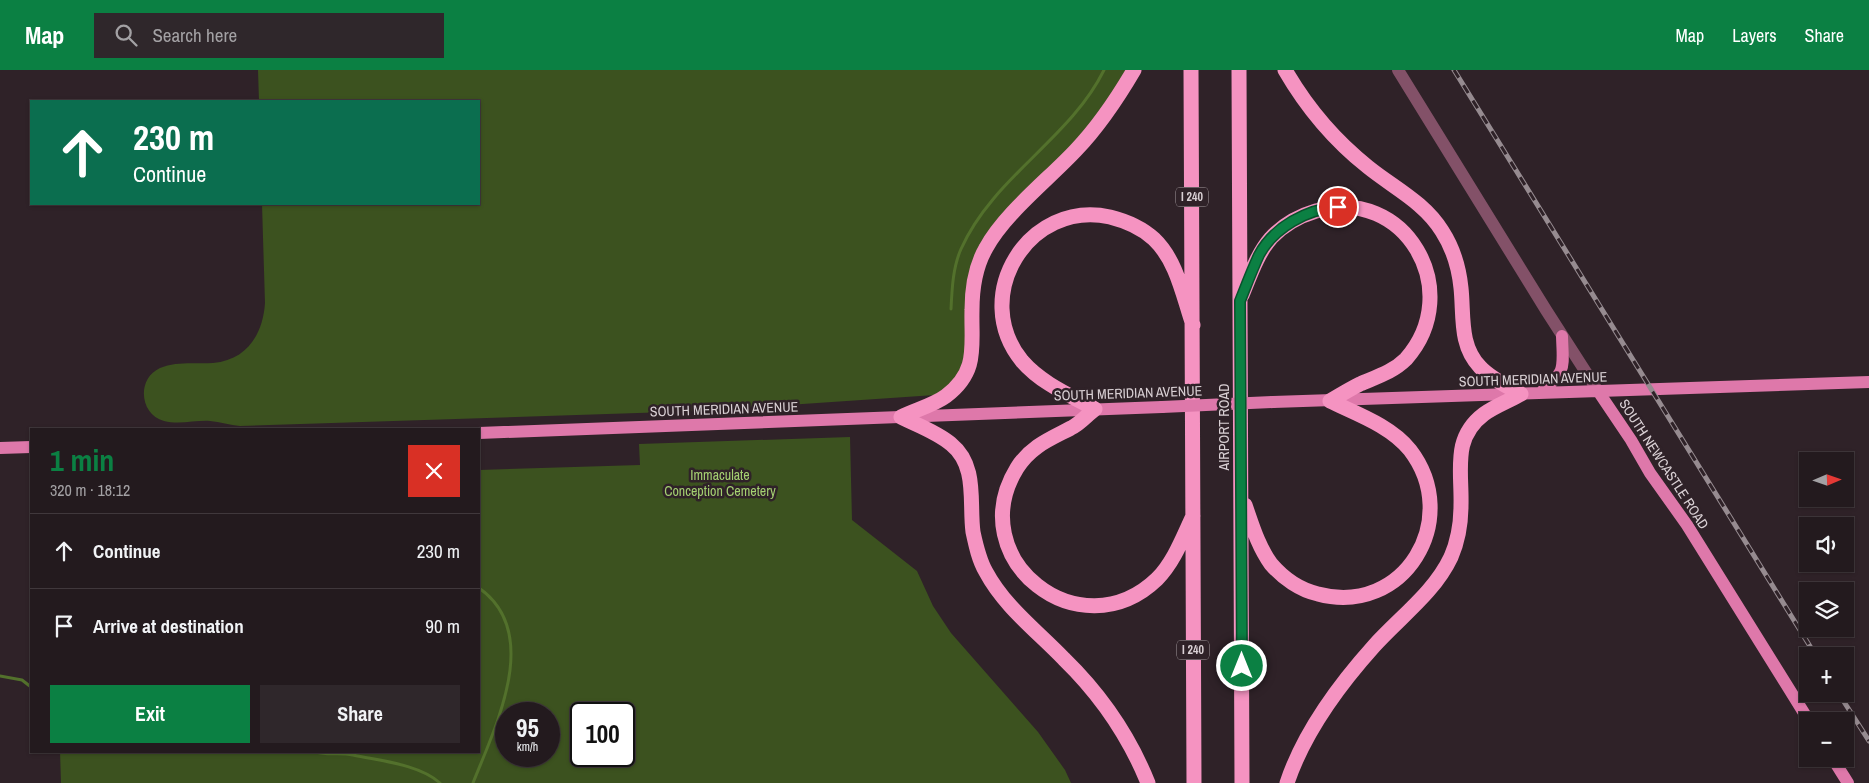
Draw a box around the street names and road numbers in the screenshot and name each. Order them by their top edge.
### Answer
road number: I 240 [1176,188,1208,206]
street label: SOUTH MERIDIAN AVENUE [1459,367,1607,391]
street label: SOUTH MERIDIAN AVENUE [1054,381,1202,405]
street label: AIRPORT ROAD [1215,384,1233,472]
street label: SOUTH NEWCASTLE ROAD [1615,396,1713,532]
street label: SOUTH MERIDIAN AVENUE [650,397,798,421]
road number: I 240 [1177,640,1209,660]

